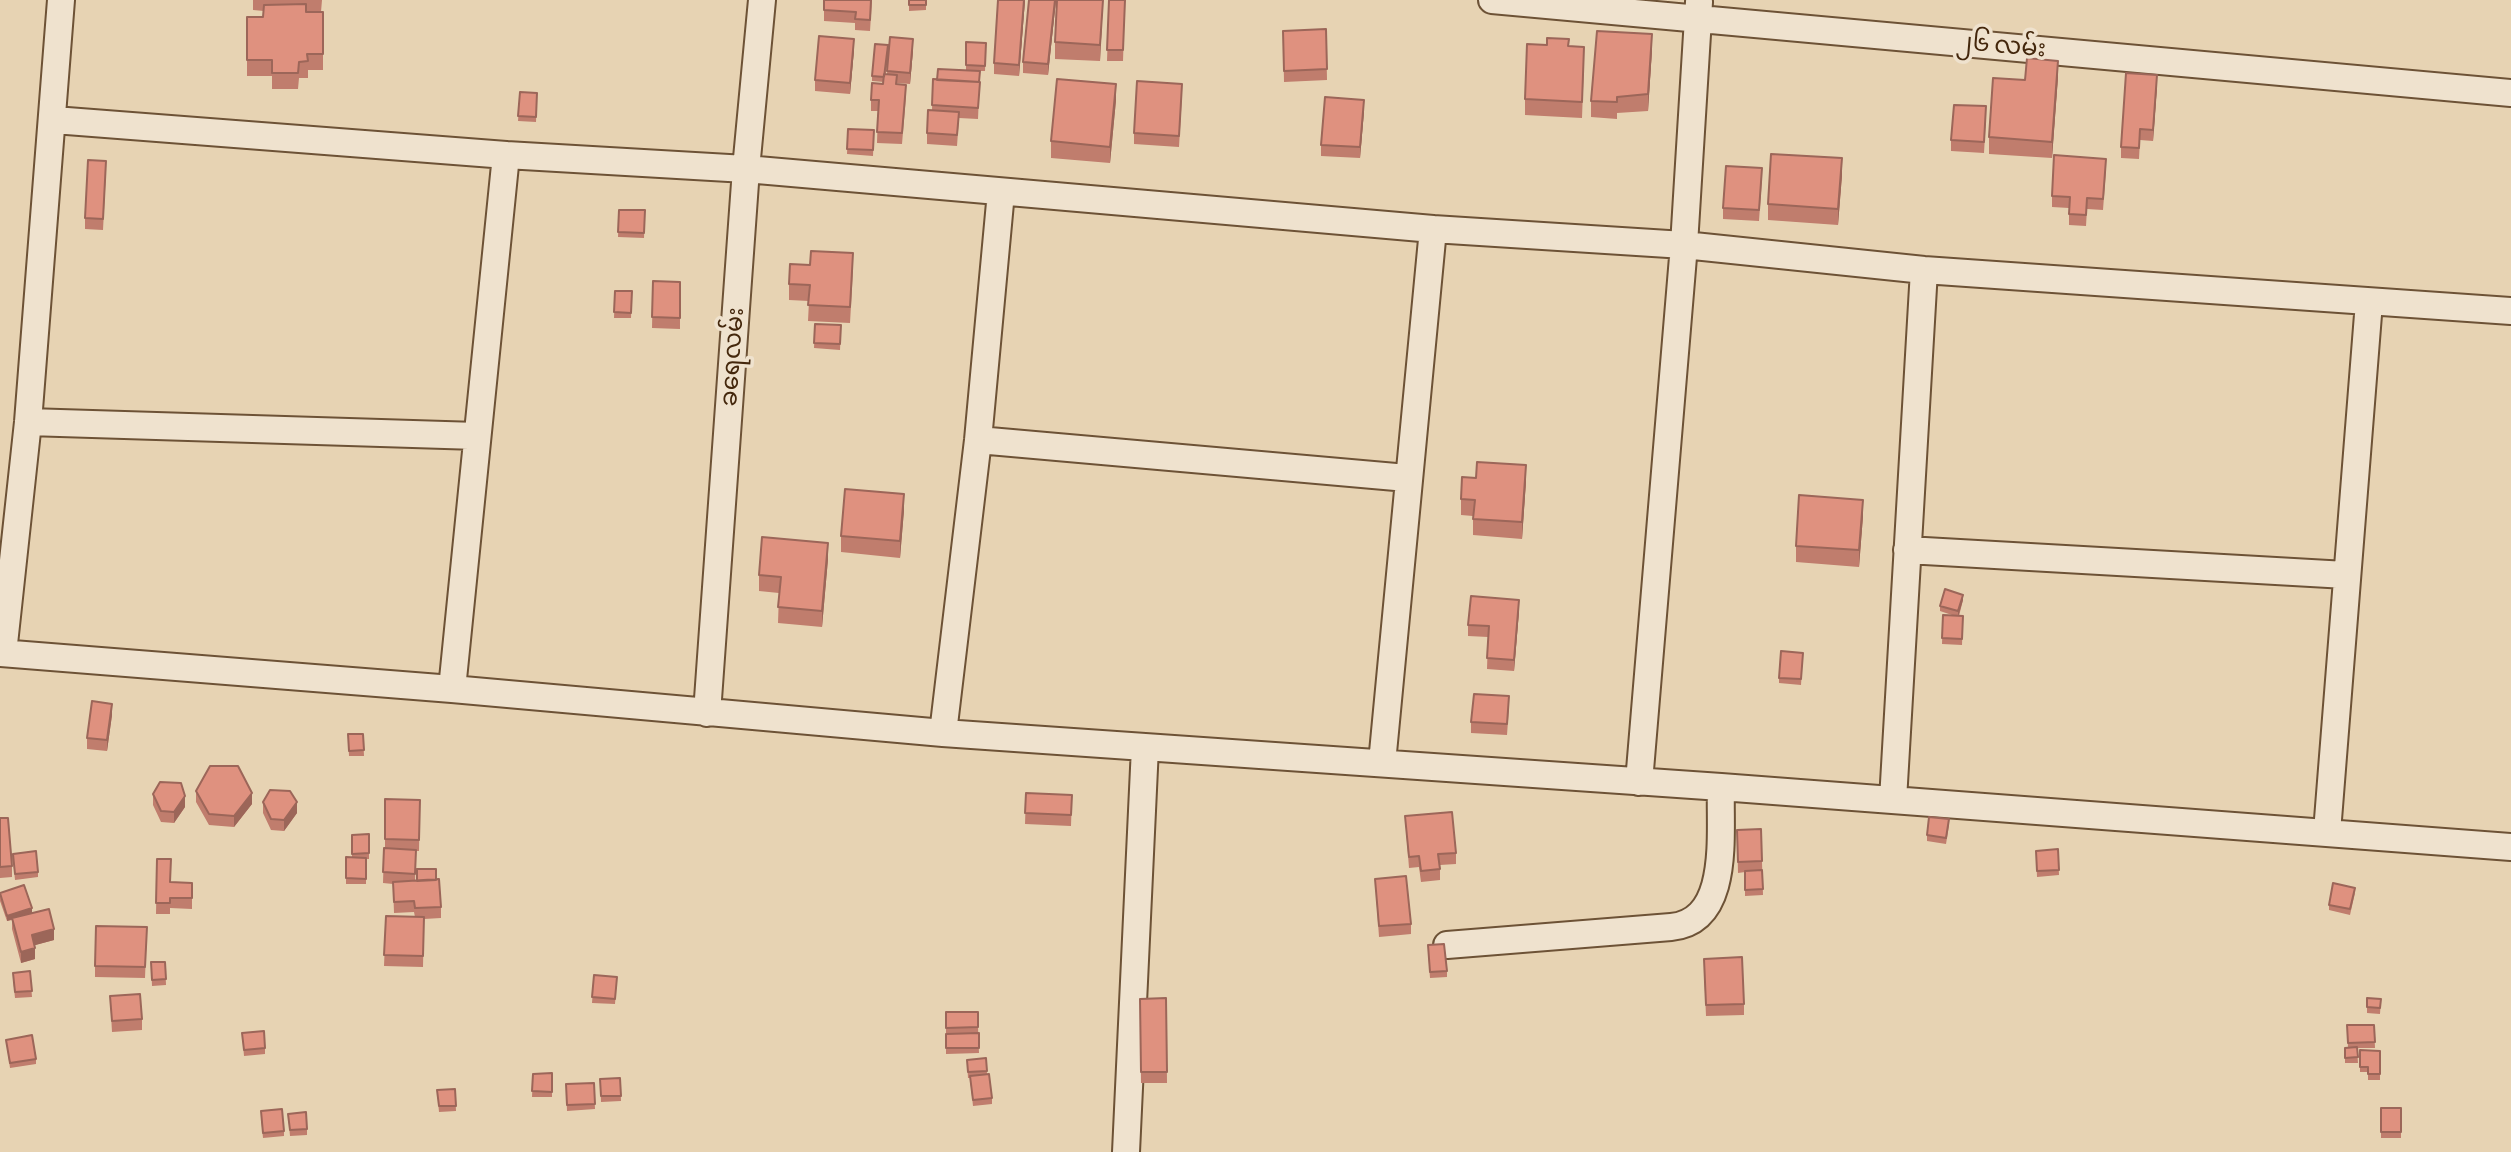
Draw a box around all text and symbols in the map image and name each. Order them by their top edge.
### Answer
street label: ၂၆ လမ်း [1955,28,2047,64]
street label: ခရေလမ်း [715,307,751,407]

